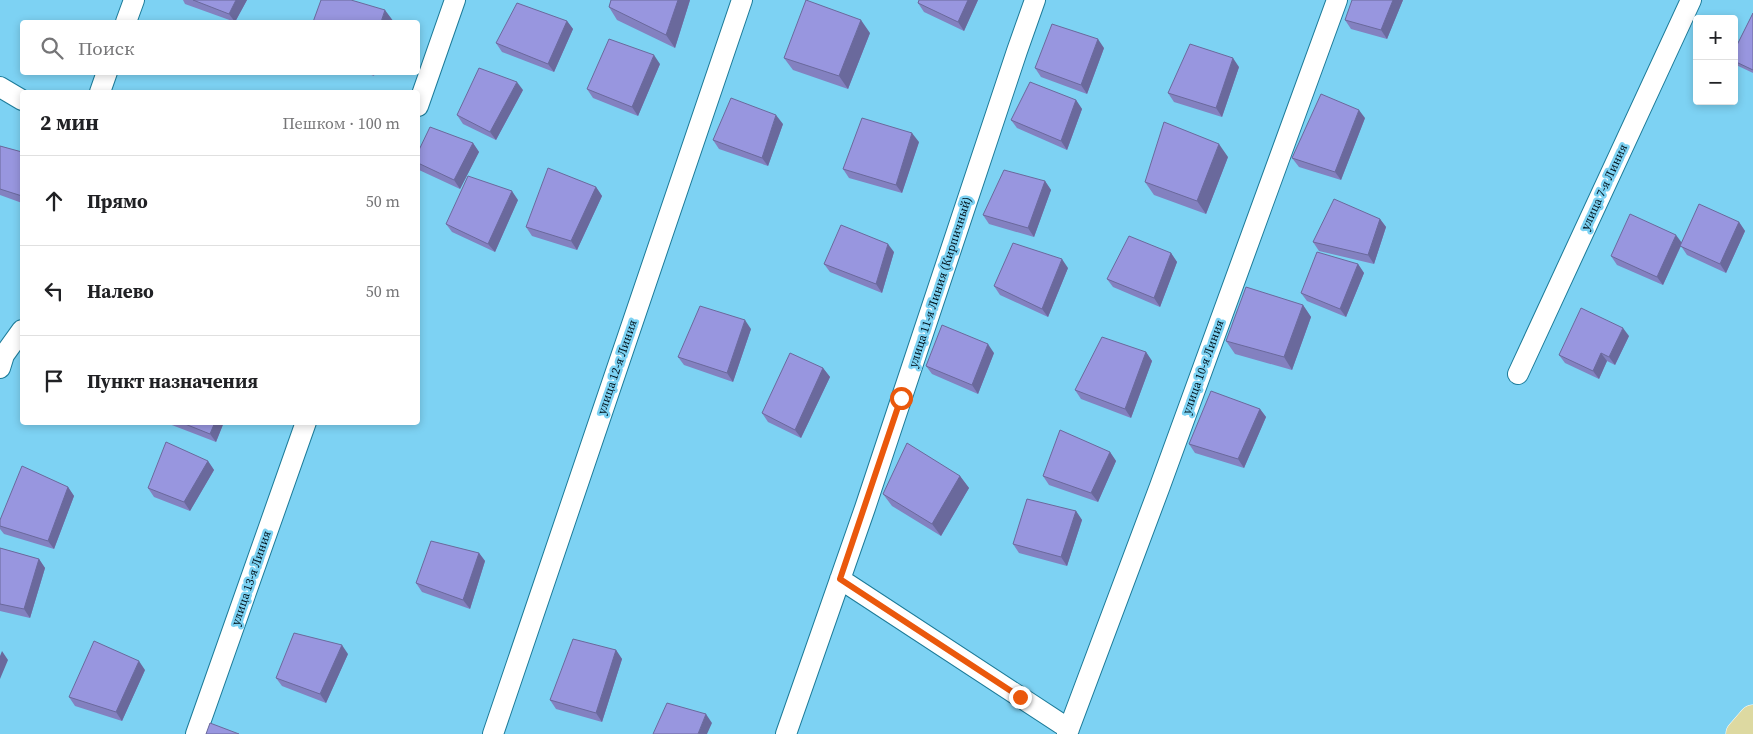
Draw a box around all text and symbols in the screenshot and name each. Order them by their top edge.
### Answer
map controls [1693,15,1738,105]
button: + [1693,15,1738,60]
search box [20,20,420,75]
icon: search [38,34,66,62]
text: Поиск [78,35,135,61]
button: − [1693,60,1738,105]
text: 2 мин [40,108,99,137]
text: Пешком · 100 m [282,112,400,134]
street label: улица 7-я Линия [1577,141,1631,233]
icon: ahead [40,187,68,215]
text: Прямо [87,188,148,214]
text: 50 m [366,190,400,212]
street label: улица 11-я Линия (Кирпичный) [905,195,975,369]
icon: left [40,277,68,305]
text: Налево [87,278,154,304]
text: 50 m [366,280,400,302]
street label: улица 12-я Линия [593,317,641,417]
street label: улица 10-я Линия [1179,318,1227,416]
icon: arrive [40,367,68,395]
text: Пункт назначения [87,368,258,394]
route start [890,387,913,410]
street label: улица 13-я Линия [227,528,275,628]
route end [1009,686,1032,709]

